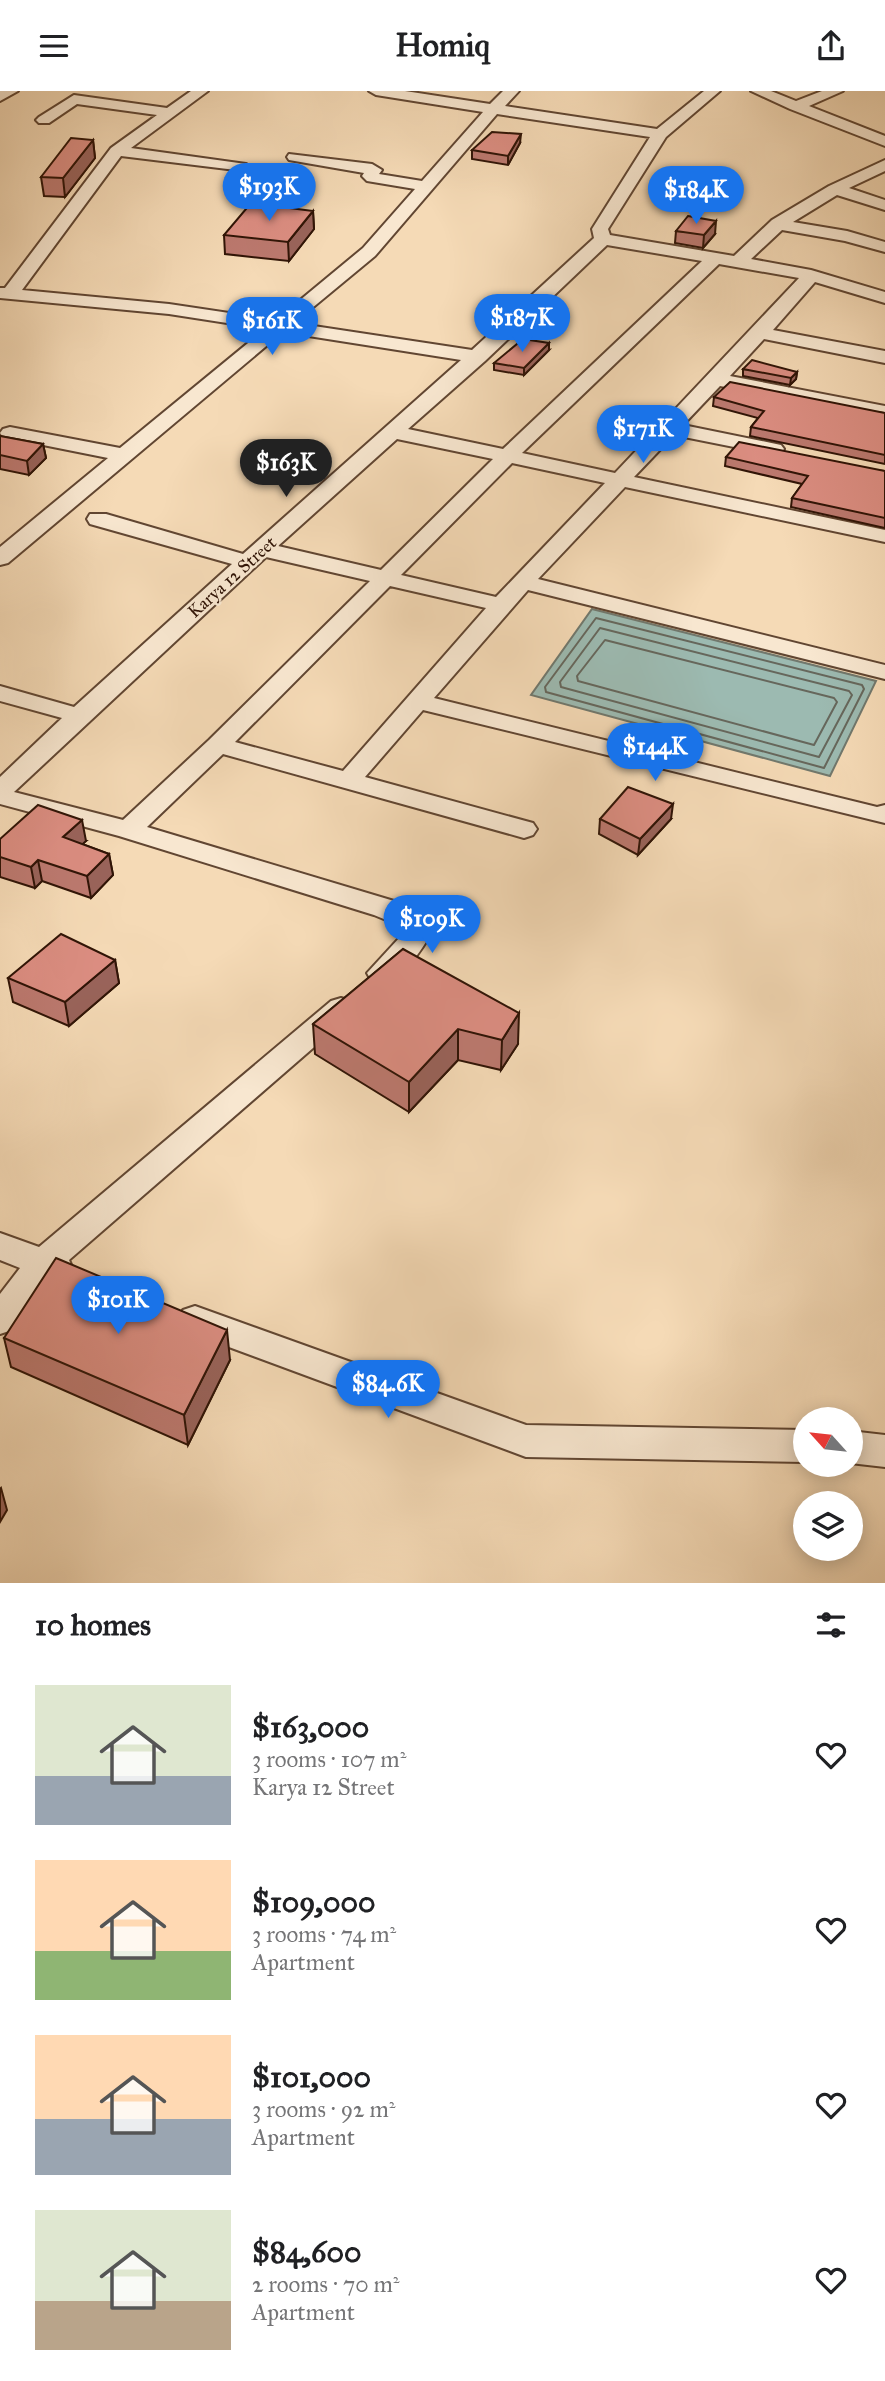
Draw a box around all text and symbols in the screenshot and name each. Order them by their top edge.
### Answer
text: Homiq [395,26,490,65]
icon: menu [35,27,73,65]
icon: share [812,27,850,65]
pin: $193K [220,163,318,223]
pin: $184K [647,167,745,226]
text: $193K [239,172,299,200]
text: $184K [664,175,728,203]
pin: $187K [473,295,571,354]
pin: $161K [223,297,321,357]
text: $187K [490,303,554,331]
text: $161K [242,306,302,334]
pin: $171K [594,405,692,465]
text: $171K [613,414,673,442]
pin: $163K [237,439,335,499]
text: $163K [256,448,316,476]
street label: Karya 12 Street [183,531,281,622]
pin: $144K [606,723,704,783]
text: $144K [623,732,687,760]
pin: $109K [383,895,481,955]
text: $109K [400,904,464,932]
pin: $101K [69,1277,167,1336]
text: $101K [87,1285,149,1313]
pin: $84.6K [331,1361,445,1420]
text: $84.6K [352,1369,424,1397]
north arrow [793,1407,863,1477]
map controls [793,1407,863,1561]
button: layers [793,1491,863,1561]
icon: filters [812,1606,850,1644]
text: 10 homes [35,1607,151,1643]
text: $163,000 [252,1709,369,1745]
icon: home [91,1713,175,1797]
icon: heart [812,1736,850,1774]
text: 3 rooms · 107 m² [252,1745,406,1773]
text: Karya 12 Street [252,1773,395,1801]
text: $109,000 [252,1884,375,1920]
icon: home [91,1888,175,1972]
icon: heart [812,1911,850,1949]
text: 3 rooms · 74 m² [252,1920,396,1948]
text: Apartment [252,1948,355,1976]
text: $101,000 [252,2059,371,2095]
icon: home [91,2063,175,2147]
icon: heart [812,2086,850,2124]
text: 3 rooms · 92 m² [252,2095,395,2123]
text: Apartment [252,2123,355,2151]
text: $84,600 [252,2234,361,2270]
icon: home [91,2238,175,2322]
icon: heart [812,2261,850,2299]
text: 2 rooms · 70 m² [252,2270,400,2298]
text: Apartment [252,2298,355,2326]

